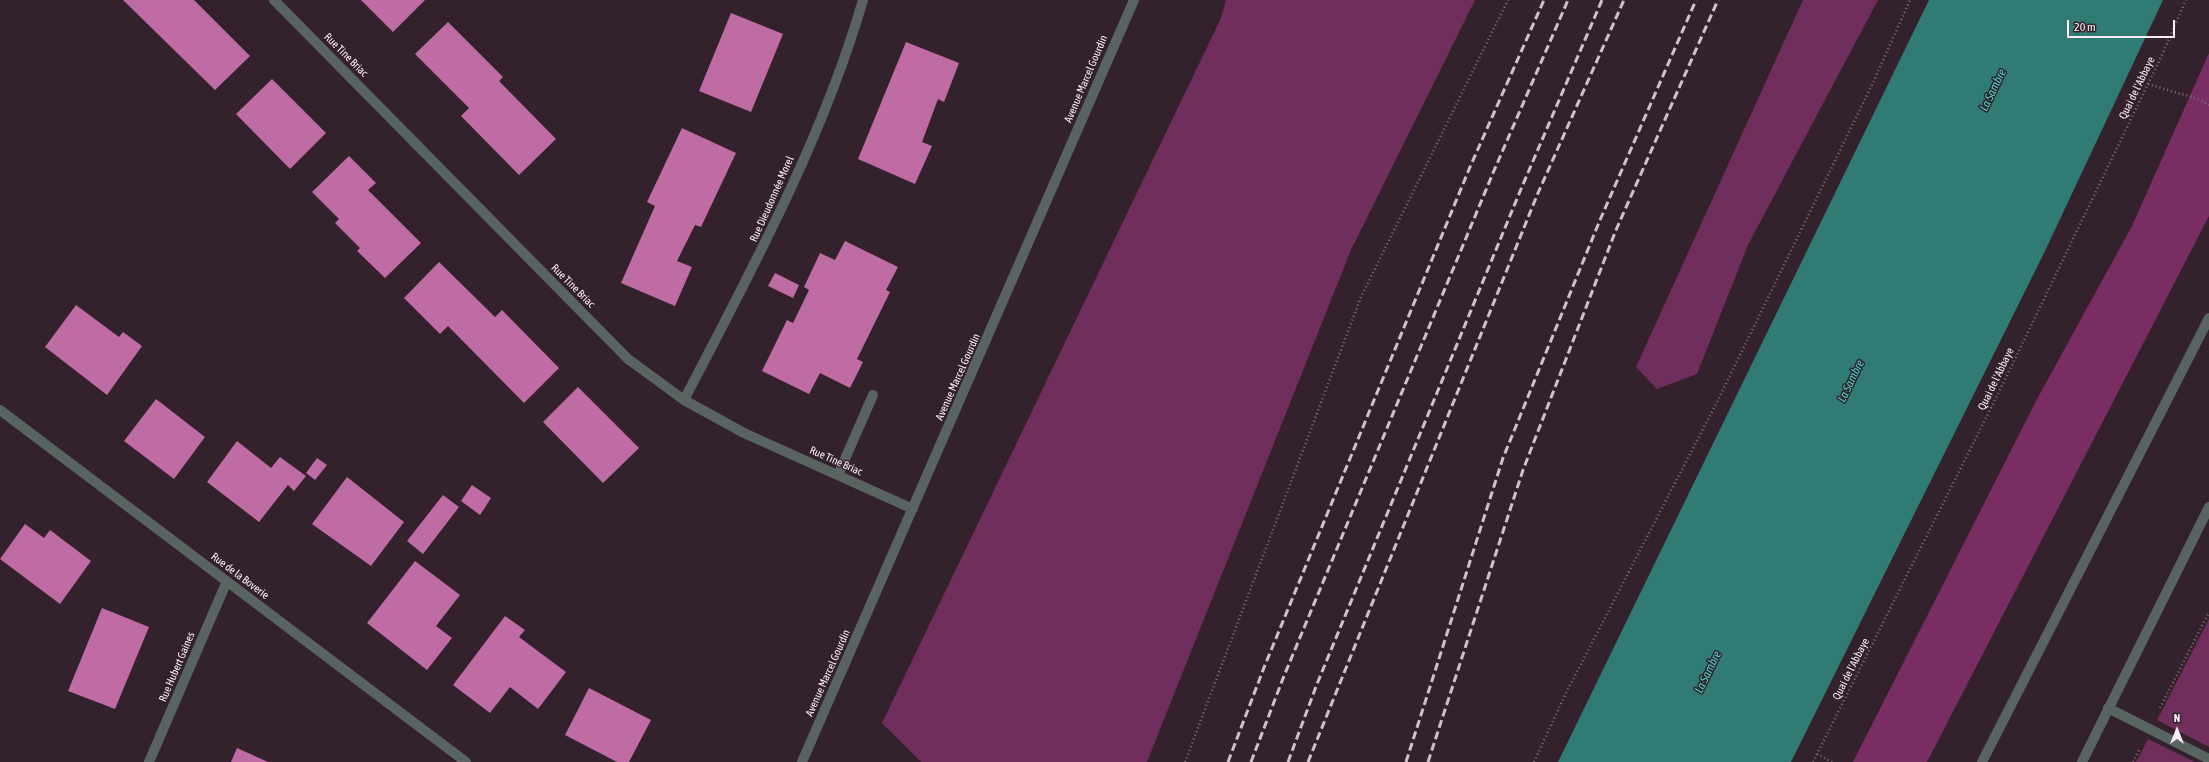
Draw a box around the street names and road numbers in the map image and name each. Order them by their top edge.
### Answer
street label: Rue Tine Briac [321,30,371,80]
street label: Avenue Marcel Gourdin [1062,33,1110,125]
street label: Quai de l'Abbaye [2116,55,2158,121]
street label: Rue Dieudonnée Morel [747,154,797,244]
street label: Rue Tine Briac [548,261,598,311]
street label: Avenue Marcel Gourdin [933,331,983,423]
street label: Quai de l'Abbaye [1975,346,2017,412]
street label: Rue Tine Briac [808,443,864,479]
street label: Rue de la Boverie [208,550,272,602]
street label: Avenue Marcel Gourdin [803,627,853,719]
street label: Rue Hubert Gaines [156,630,198,704]
street label: Quai de l'Abbaye [1830,636,1872,702]

